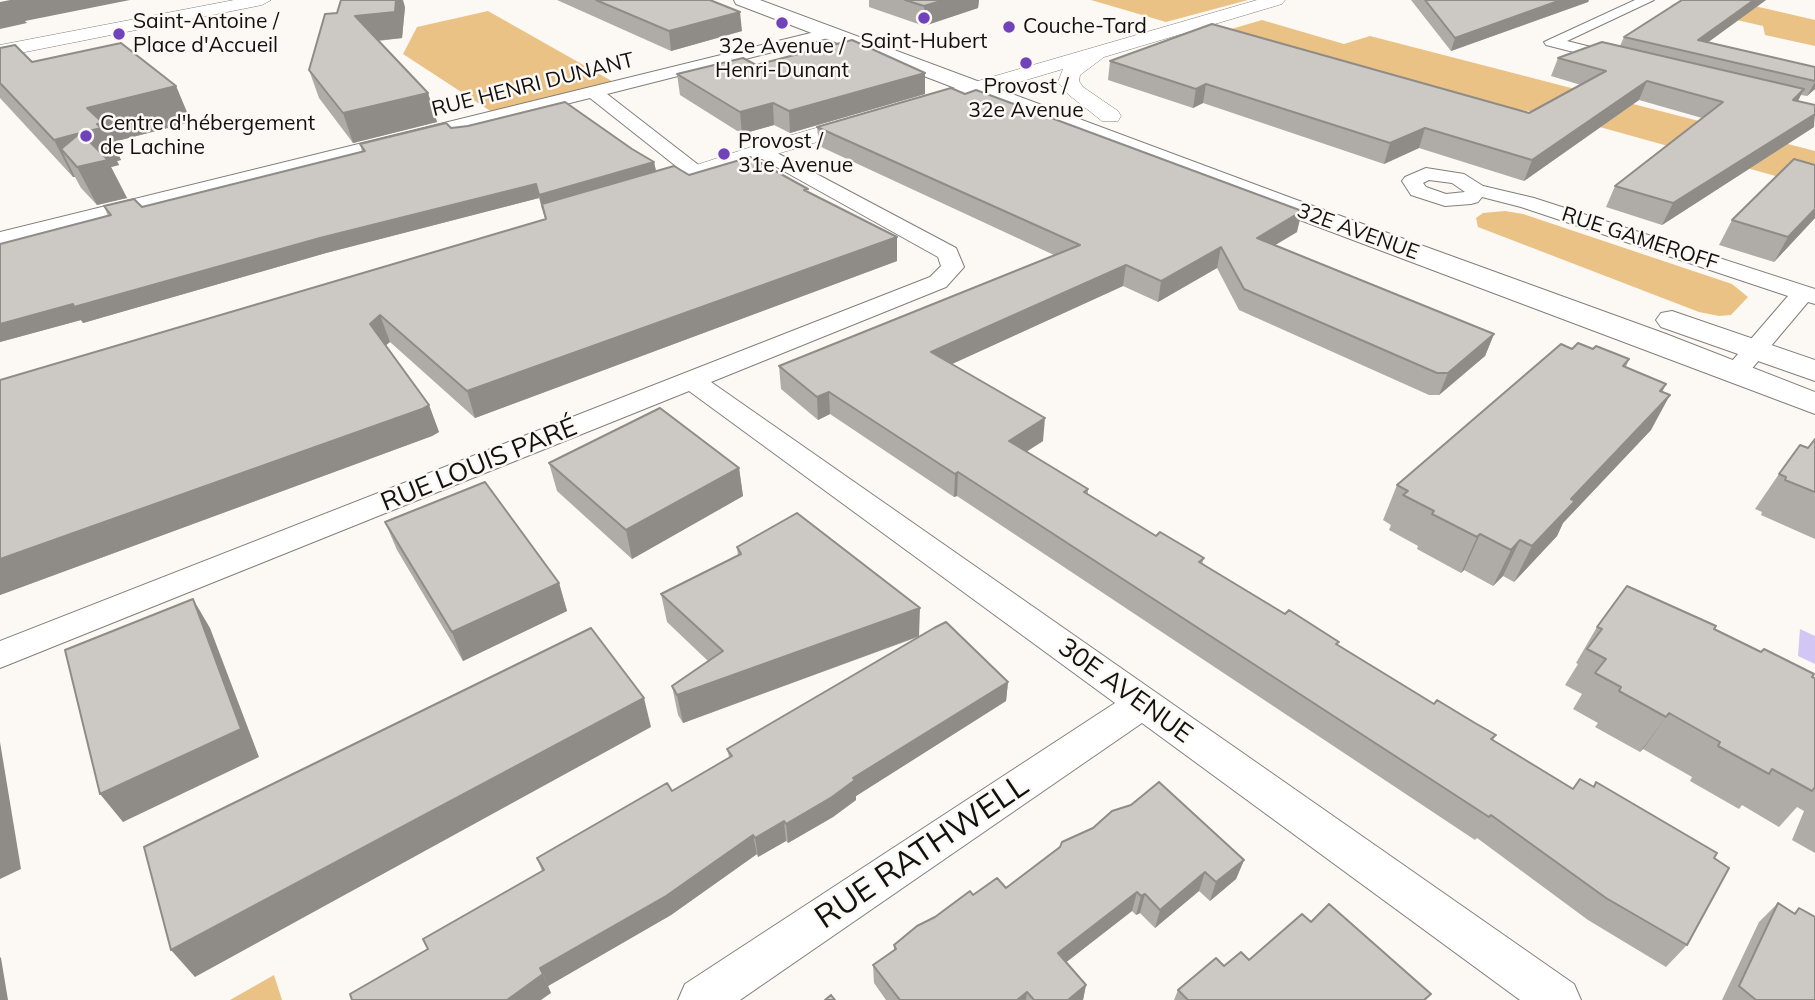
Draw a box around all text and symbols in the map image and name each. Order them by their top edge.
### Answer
place label: Saint-Antoine / Place d'Accueil [133,9,279,59]
marker: Saint-Hubert [916,10,932,26]
place label: Couche-Tard [1023,14,1147,40]
marker: 32e Avenue / Henri-Dunant [774,15,790,31]
marker: Couche-Tard [1001,19,1017,35]
marker: Saint-Antoine / Place d'Accueil [111,26,127,42]
place label: Saint-Hubert [861,29,987,55]
place label: 32e Avenue / Henri-Dunant [715,34,849,84]
street label: RUE HENRI DUNANT [429,48,637,122]
marker: Provost / 32e Avenue [1018,55,1034,71]
place label: Provost / 32e Avenue [968,74,1084,124]
place label: Centre d'hébergement de Lachine [100,111,315,161]
marker: Centre d'hébergement de Lachine [78,128,94,144]
place label: Provost / 31e Avenue [738,129,853,179]
marker: Provost / 31e Avenue [716,146,732,162]
street label: 32E AVENUE [1294,198,1422,266]
street label: RUE GAMEROFF [1559,202,1721,276]
street label: RUE LOUIS PARÉ [376,411,582,519]
street label: 30E AVENUE [1052,632,1198,750]
street label: RUE RATHWELL [808,767,1036,937]

